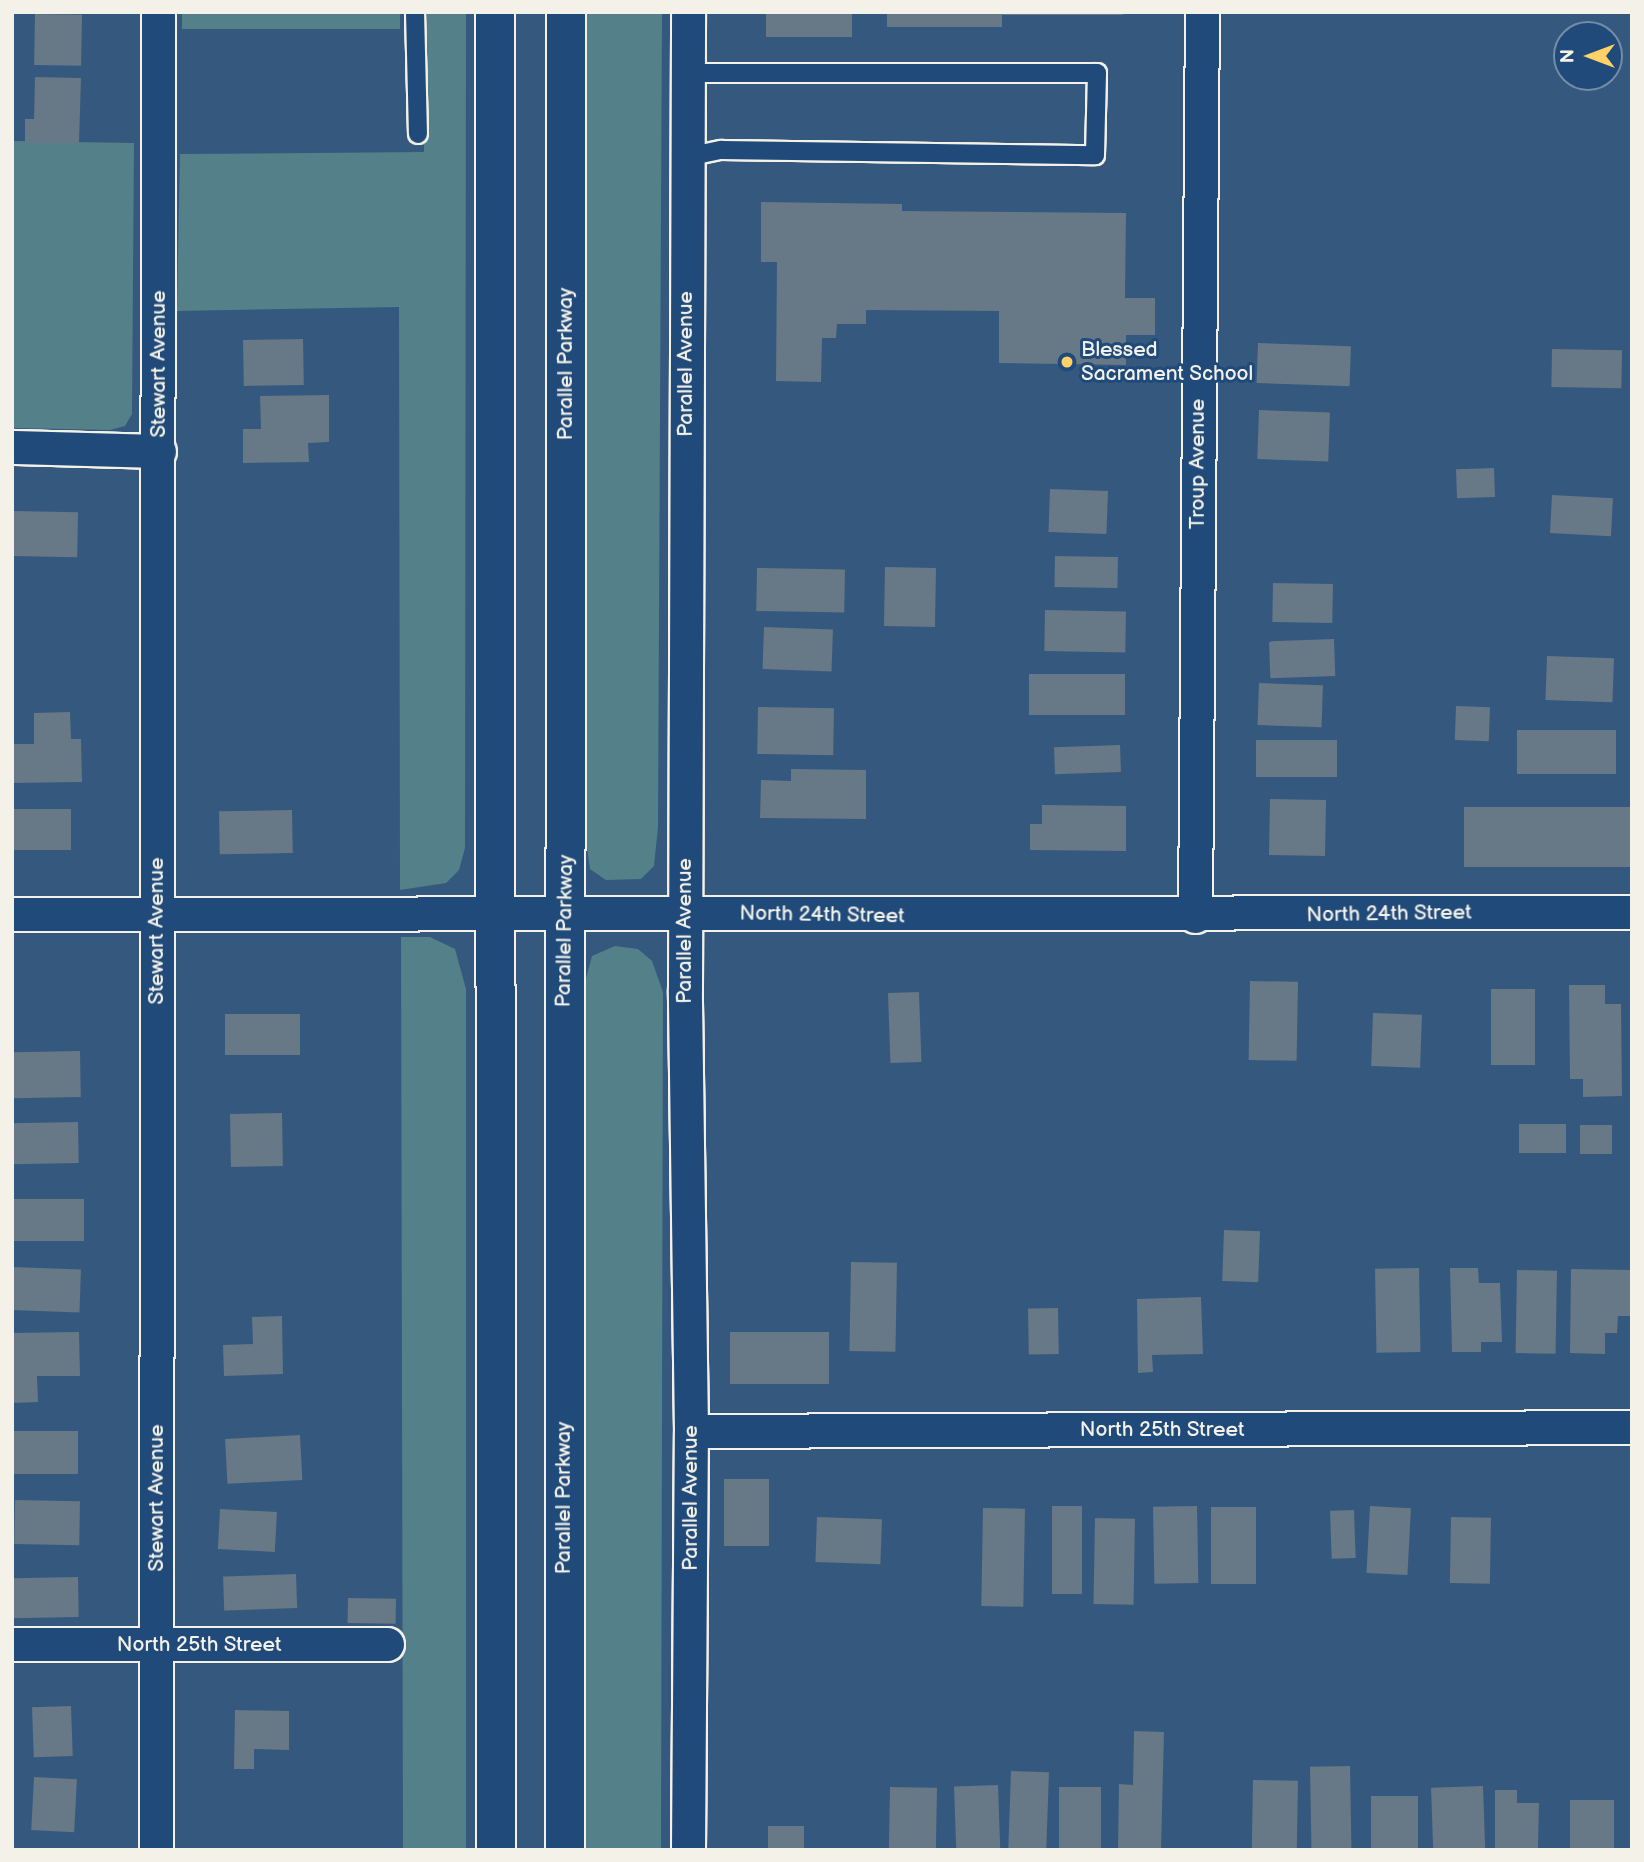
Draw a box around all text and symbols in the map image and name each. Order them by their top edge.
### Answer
north arrow [1553,21,1623,91]
text: N [1557,49,1580,63]
street label: Parallel Parkway [553,288,579,440]
street label: Stewart Avenue [146,290,172,438]
street label: Parallel Avenue [673,291,699,437]
place label: Blessed Sacrament School [1081,337,1254,387]
marker: Blessed Sacrament School [1059,354,1075,370]
street label: Troup Avenue [1185,399,1211,529]
street label: Parallel Parkway [551,854,579,1008]
street label: Stewart Avenue [144,857,170,1005]
street label: Parallel Avenue [672,858,698,1004]
street label: North 24th Street [1306,900,1472,928]
street label: North 24th Street [739,901,905,929]
street label: North 25th Street [1079,1417,1245,1443]
street label: Parallel Parkway [551,1422,577,1574]
street label: Stewart Avenue [144,1424,170,1572]
street label: Parallel Avenue [678,1425,704,1571]
street label: North 25th Street [116,1632,282,1658]

